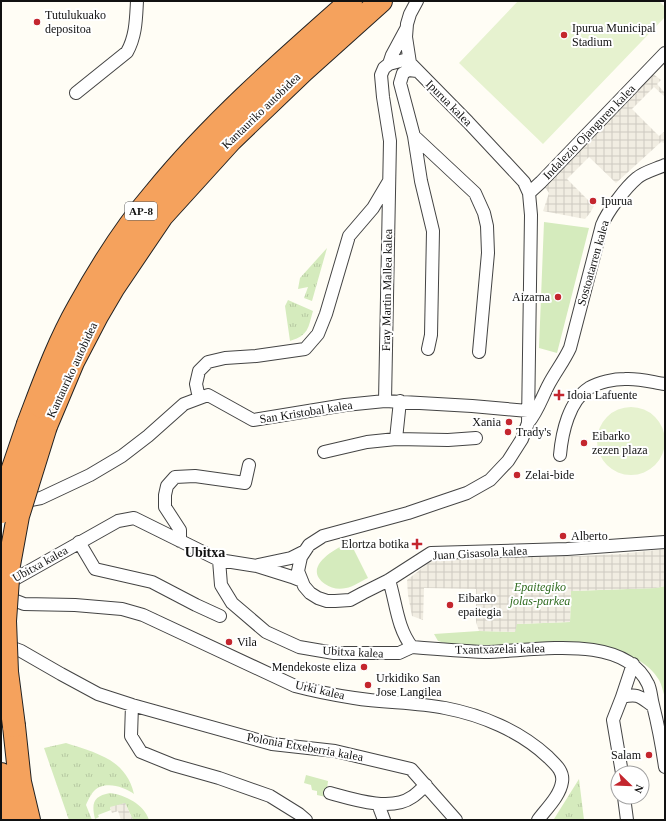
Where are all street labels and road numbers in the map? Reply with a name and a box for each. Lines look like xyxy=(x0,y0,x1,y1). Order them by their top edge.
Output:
street label: Kantauriko autobidea xyxy=(219,70,304,152)
street label: Ipurua kalea xyxy=(423,77,476,130)
street label: Indalezio Ojanguren kalea xyxy=(540,81,638,182)
road number: AP-8 xyxy=(125,202,157,220)
street label: Sostoatarren kalea xyxy=(574,218,612,307)
street label: Fray Martin Mallea kalea xyxy=(379,228,395,351)
street label: Kantauriko autobidea xyxy=(44,319,101,420)
street label: San Kristobal kalea xyxy=(258,398,354,426)
street label: Ubitxa kalea xyxy=(10,543,71,585)
street label: Juan Gisasola kalea xyxy=(432,543,528,562)
street label: Txantxazelai kalea xyxy=(455,641,546,657)
street label: Ubitxa kalea xyxy=(322,643,384,661)
street label: Urki kalea xyxy=(294,678,347,703)
street label: Polonia Etxeberria kalea xyxy=(246,730,365,764)

